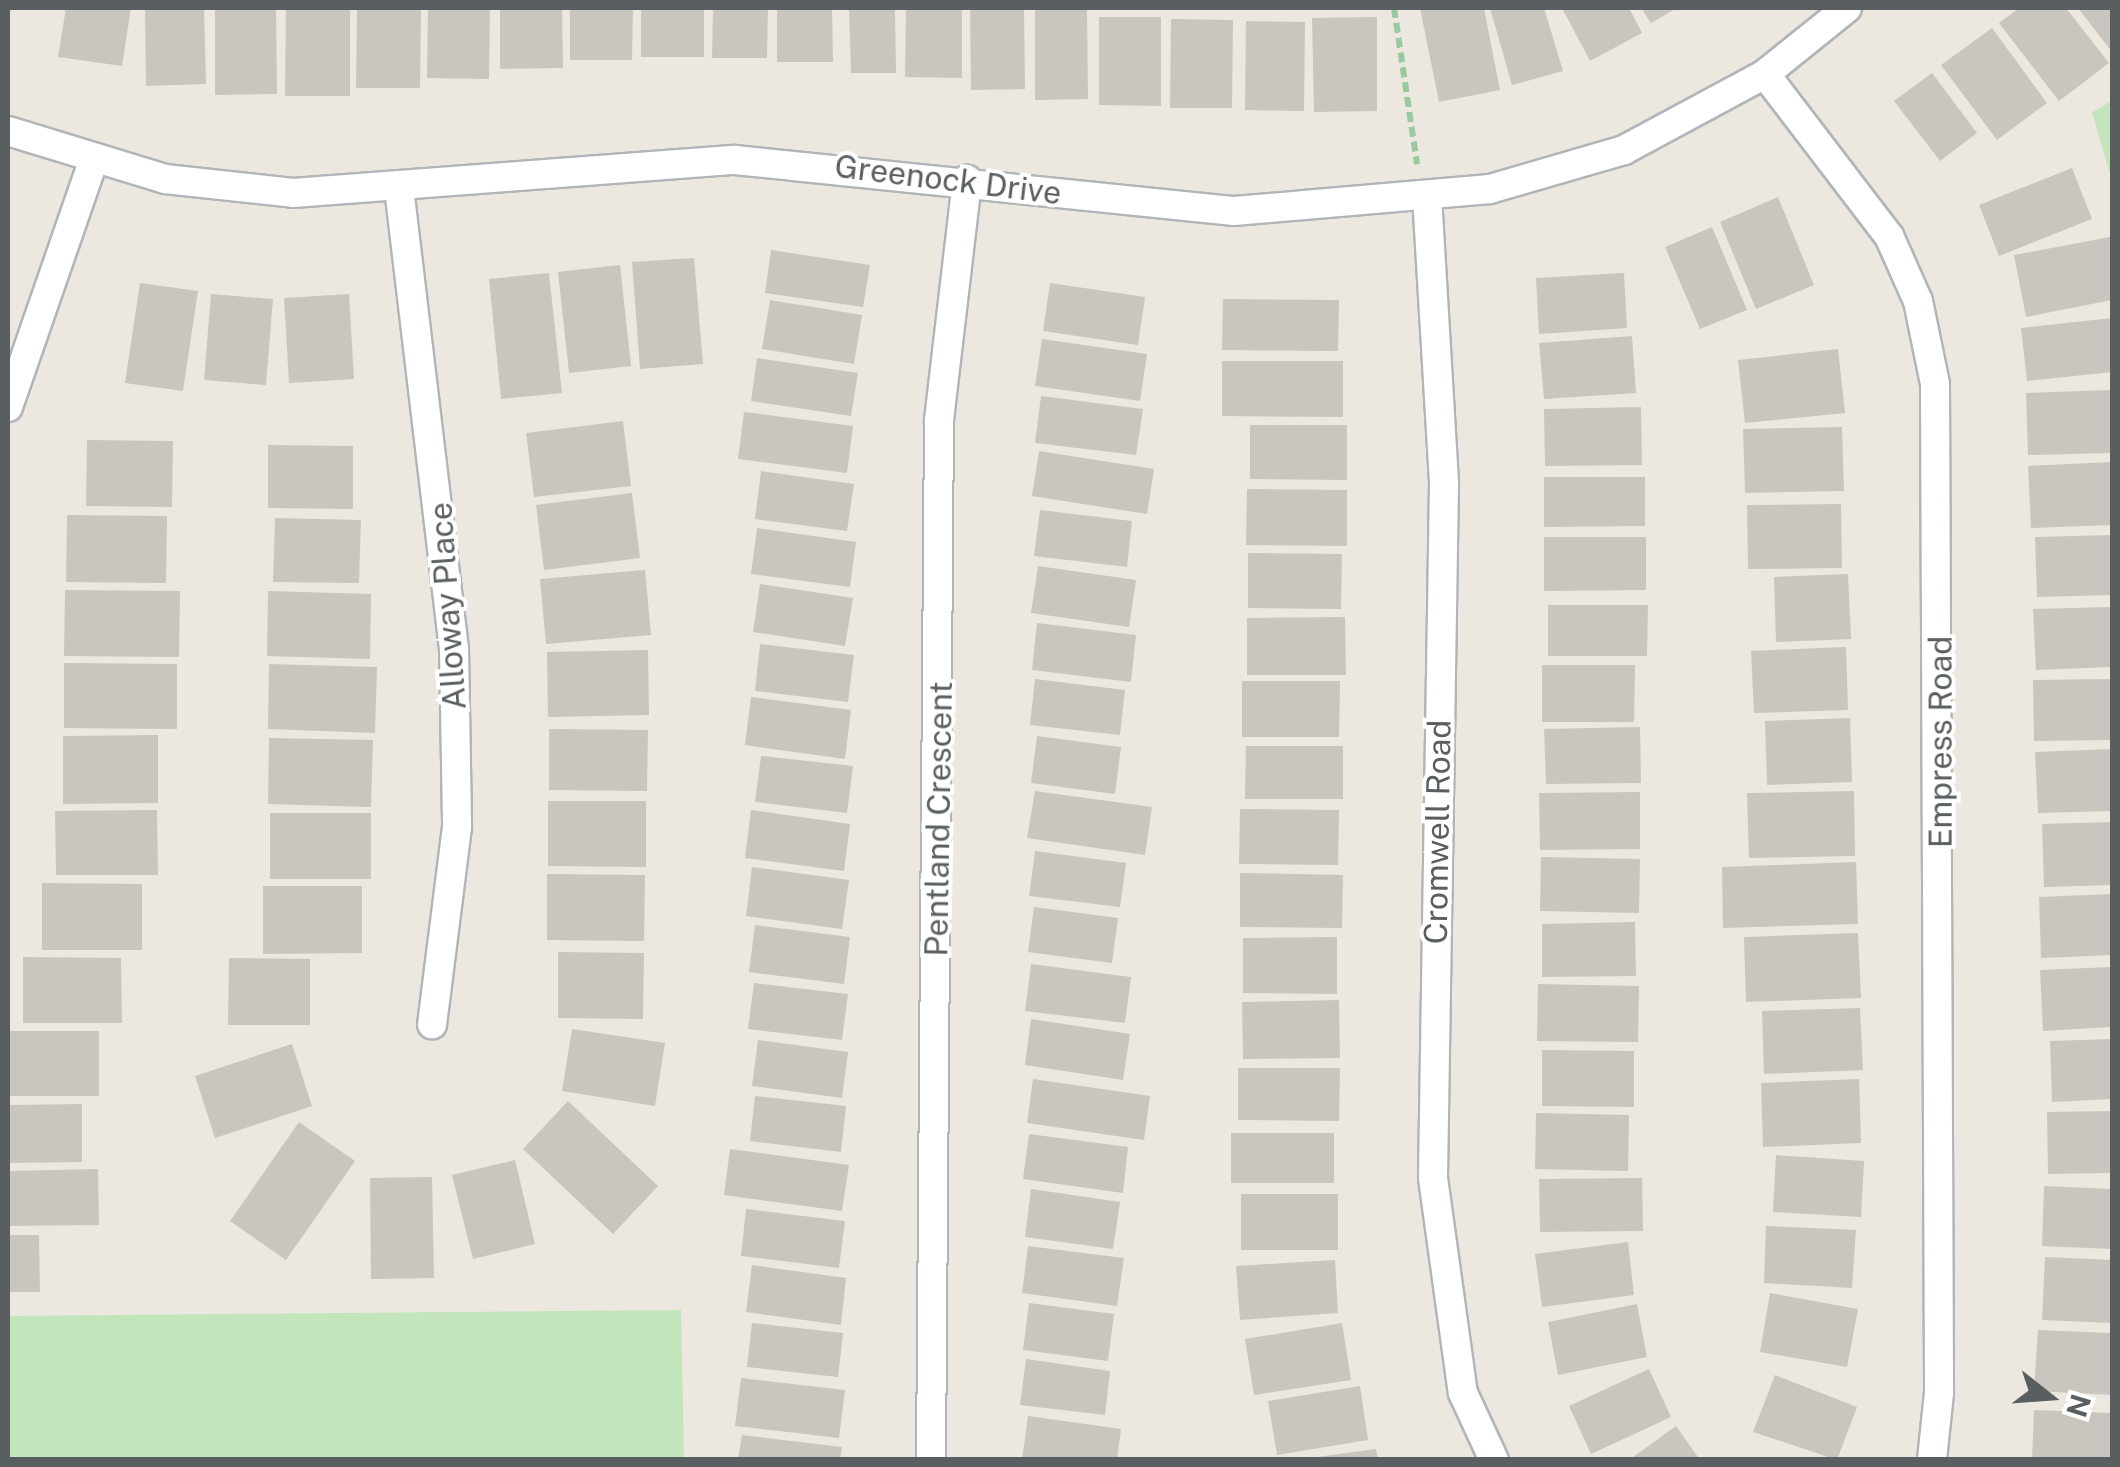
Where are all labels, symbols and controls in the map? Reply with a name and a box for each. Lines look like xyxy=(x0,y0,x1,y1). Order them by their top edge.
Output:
street label: Greenock Drive xyxy=(832,147,1064,213)
street label: Alloway Place xyxy=(422,501,474,711)
street label: Empress Road xyxy=(1922,636,1960,848)
street label: Pentland Crescent xyxy=(917,681,961,957)
street label: Cromwell Road xyxy=(1417,719,1459,945)
north arrow xyxy=(2000,1347,2100,1447)
text: N xyxy=(2060,1391,2098,1421)

